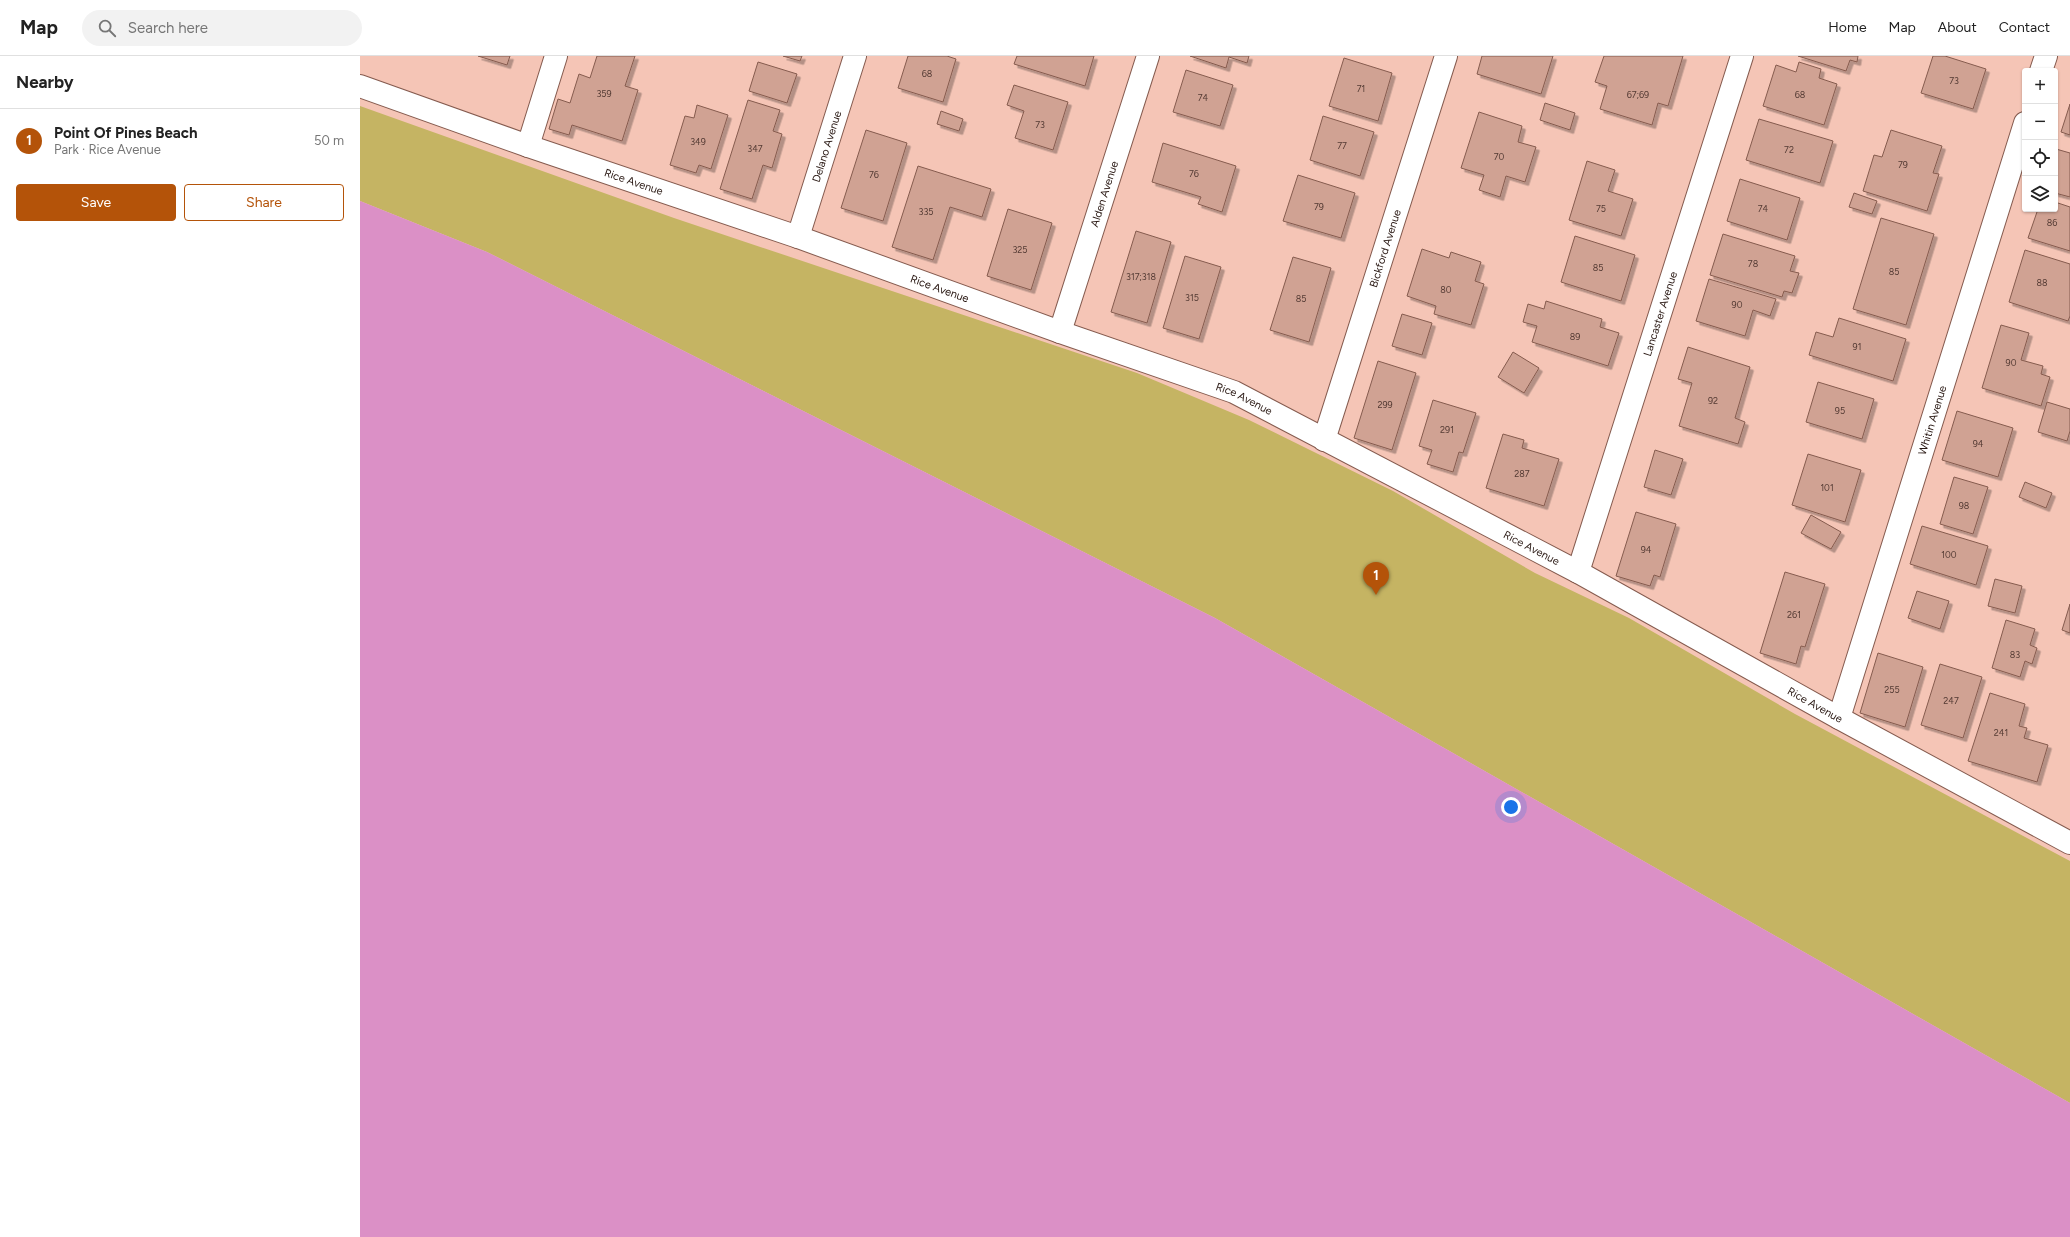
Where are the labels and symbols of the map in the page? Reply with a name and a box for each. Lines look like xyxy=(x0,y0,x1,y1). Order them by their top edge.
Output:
house number: 68 xyxy=(922,68,933,79)
house number: 73 xyxy=(1949,75,1959,86)
house number: 71 xyxy=(1357,83,1365,94)
house number: 359 xyxy=(596,88,612,99)
house number: 67;69 xyxy=(1627,89,1649,100)
house number: 68 xyxy=(1795,89,1806,100)
house number: 74 xyxy=(1198,92,1209,103)
street label: Delano Avenue xyxy=(810,109,844,184)
house number: 73 xyxy=(1035,119,1045,130)
house number: 349 xyxy=(690,136,706,147)
house number: 77 xyxy=(1337,140,1347,151)
house number: 347 xyxy=(747,143,763,154)
house number: 72 xyxy=(1784,144,1794,155)
house number: 70 xyxy=(1494,151,1505,162)
street label: Alden Avenue xyxy=(1088,159,1121,229)
house number: 79 xyxy=(1898,159,1908,170)
street label: Rice Avenue xyxy=(602,166,665,198)
house number: 76 xyxy=(1189,168,1199,179)
house number: 76 xyxy=(869,169,879,180)
house number: 79 xyxy=(1314,201,1324,212)
house number: 75 xyxy=(1596,203,1606,214)
house number: 74 xyxy=(1758,203,1769,214)
house number: 335 xyxy=(919,206,933,217)
street label: Bickford Avenue xyxy=(1367,208,1404,289)
house number: 86 xyxy=(2047,217,2057,228)
house number: 325 xyxy=(1012,244,1028,255)
house number: 78 xyxy=(1748,258,1759,269)
house number: 85 xyxy=(1593,262,1603,273)
house number: 85 xyxy=(1889,266,1899,277)
street label: Lancaster Avenue xyxy=(1641,270,1680,358)
house number: 317;318 xyxy=(1126,271,1156,282)
street label: Rice Avenue xyxy=(908,272,971,305)
house number: 88 xyxy=(2036,277,2048,288)
house number: 80 xyxy=(1440,284,1452,295)
house number: 315 xyxy=(1185,292,1199,303)
house number: 85 xyxy=(1296,293,1306,304)
house number: 90 xyxy=(1732,299,1743,310)
house number: 89 xyxy=(1570,331,1580,342)
house number: 91 xyxy=(1853,341,1861,352)
house number: 90 xyxy=(2006,357,2017,368)
street label: Rice Avenue xyxy=(1214,380,1275,418)
street label: Whitin Avenue xyxy=(1916,384,1950,457)
house number: 92 xyxy=(1708,395,1718,406)
house number: 299 xyxy=(1377,399,1393,410)
house number: 95 xyxy=(1835,405,1845,416)
house number: 291 xyxy=(1440,424,1454,435)
house number: 94 xyxy=(1973,438,1984,449)
house number: 287 xyxy=(1514,468,1530,479)
house number: 101 xyxy=(1820,482,1834,493)
house number: 98 xyxy=(1959,500,1970,511)
street label: Rice Avenue xyxy=(1501,528,1562,568)
house number: 94 xyxy=(1641,544,1652,555)
house number: 100 xyxy=(1941,549,1957,560)
pin: 1 xyxy=(1363,562,1389,595)
house number: 261 xyxy=(1787,609,1801,620)
house number: 83 xyxy=(2010,649,2020,660)
street label: Rice Avenue xyxy=(1785,684,1845,726)
house number: 255 xyxy=(1884,684,1900,695)
house number: 247 xyxy=(1943,695,1959,706)
house number: 241 xyxy=(1994,727,2008,738)
your location xyxy=(1501,797,1521,817)

